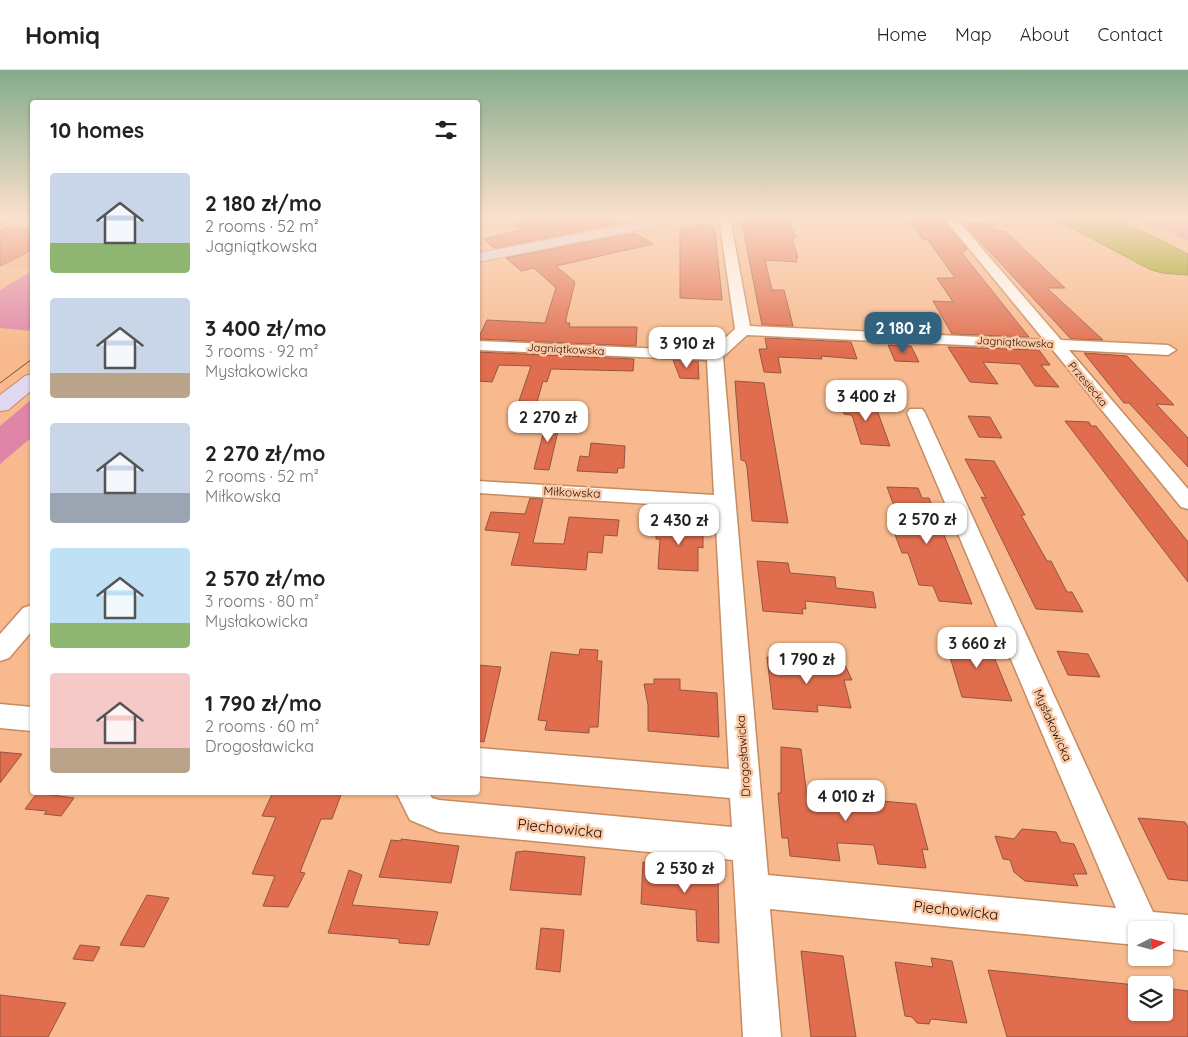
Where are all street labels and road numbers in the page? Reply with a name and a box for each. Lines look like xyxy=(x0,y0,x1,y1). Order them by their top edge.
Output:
street label: Jagniątkowska xyxy=(976,333,1054,351)
street label: Jagniątkowska xyxy=(527,340,605,358)
street label: Przesiecka xyxy=(1065,359,1111,409)
street label: Miłkowska xyxy=(543,483,601,501)
street label: Mysłakowicka xyxy=(1030,687,1076,763)
street label: Drogosławicka xyxy=(733,715,753,797)
street label: Piechowicka xyxy=(517,814,603,842)
street label: Piechowicka xyxy=(913,896,999,924)

